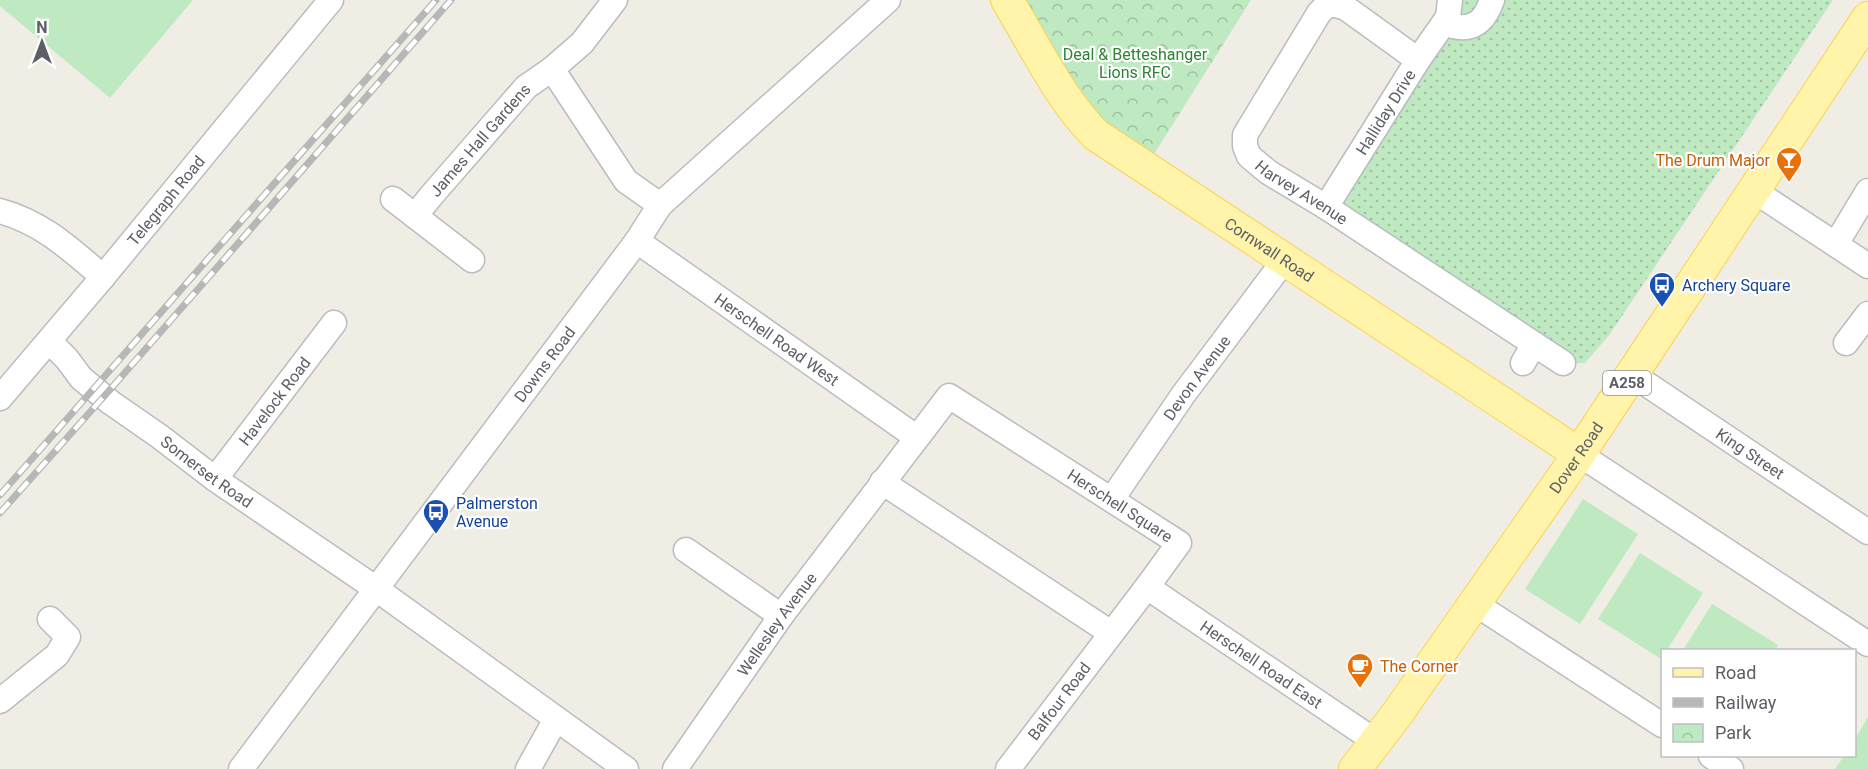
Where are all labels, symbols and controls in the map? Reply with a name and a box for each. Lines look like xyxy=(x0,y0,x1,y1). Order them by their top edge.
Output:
north arrow xyxy=(12,12,72,72)
text: N xyxy=(36,18,48,37)
park label: Deal & Betteshanger Lions RFC xyxy=(1063,45,1208,82)
street label: Halliday Drive xyxy=(1352,66,1420,158)
street label: James Hall Gardens xyxy=(426,80,535,201)
bar icon: The Drum Major xyxy=(1774,145,1804,183)
place label: The Drum Major xyxy=(1655,151,1771,170)
street label: Telegraph Road xyxy=(124,152,209,250)
street label: Harvey Avenue xyxy=(1251,156,1351,229)
street label: Cornwall Road xyxy=(1221,214,1317,286)
bus stop icon: Archery Square xyxy=(1647,270,1677,308)
place label: Archery Square xyxy=(1682,276,1790,295)
street label: Herschell Road West xyxy=(711,289,843,390)
street label: Downs Road xyxy=(511,323,579,406)
street label: Devon Avenue xyxy=(1160,332,1235,424)
street label: Havelock Road xyxy=(235,353,315,449)
road number: A258 xyxy=(1603,371,1651,395)
street label: Dover Road xyxy=(1546,419,1607,497)
street label: King Street xyxy=(1712,424,1788,483)
street label: Somerset Road xyxy=(157,432,256,512)
street label: Herschell Square xyxy=(1064,465,1176,546)
place label: Palmerston Avenue xyxy=(456,494,538,531)
bus stop icon: Palmerston Avenue xyxy=(421,497,451,535)
street label: Wellesley Avenue xyxy=(733,569,821,680)
street label: Herschell Road East xyxy=(1197,617,1326,713)
legend xyxy=(1661,649,1856,757)
cafe icon: The Corner xyxy=(1345,651,1375,689)
place label: The Corner xyxy=(1380,657,1459,676)
street label: Balfour Road xyxy=(1024,659,1095,744)
text: Road xyxy=(1715,662,1756,683)
text: Railway xyxy=(1715,692,1777,713)
text: Park xyxy=(1715,722,1752,743)

